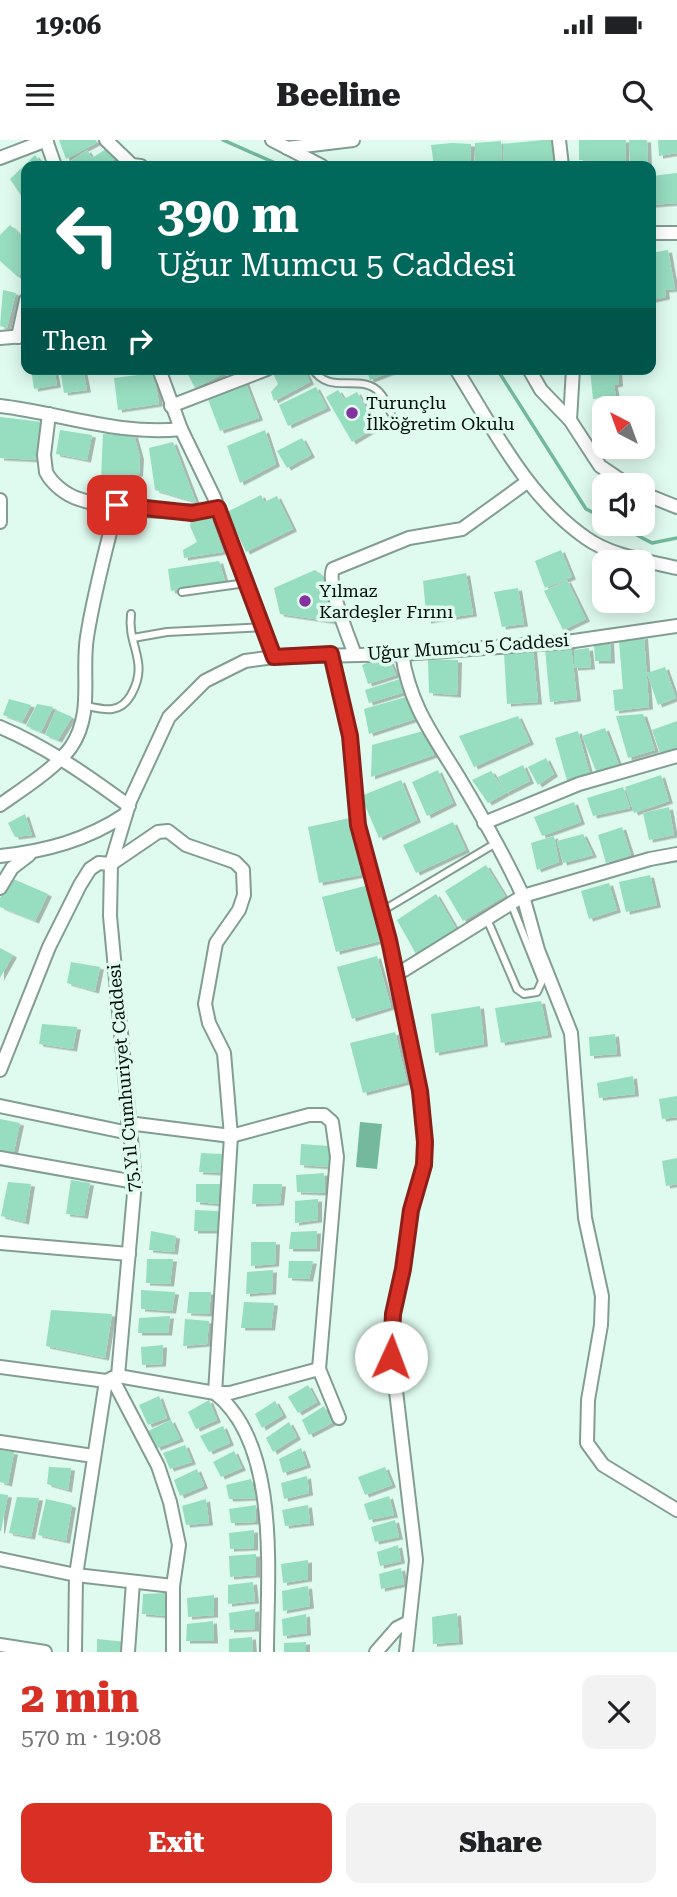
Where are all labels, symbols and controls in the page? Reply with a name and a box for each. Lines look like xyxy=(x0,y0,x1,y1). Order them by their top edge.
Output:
text: 19:06 xyxy=(35,10,101,40)
icon: menu xyxy=(21,76,59,114)
text: Beeline xyxy=(276,76,401,114)
icon: search xyxy=(618,76,656,114)
text: 390 m xyxy=(157,187,299,244)
icon: left xyxy=(42,189,133,280)
text: Uğur Mumcu 5 Caddesi xyxy=(157,246,516,284)
icon: right xyxy=(121,322,159,360)
text: Then xyxy=(42,326,107,356)
place label: Turunçlu İlköğretim Okulu xyxy=(366,392,514,434)
north arrow xyxy=(592,396,654,458)
map controls xyxy=(592,396,655,613)
marker: Turunçlu İlköğretim Okulu xyxy=(344,405,360,421)
button: sound xyxy=(592,473,655,536)
pin xyxy=(87,475,147,535)
icon: arrive xyxy=(98,486,136,524)
button: search xyxy=(592,550,655,613)
place label: Yılmaz Kardeşler Fırını xyxy=(319,580,453,622)
marker: Yılmaz Kardeşler Fırını xyxy=(297,593,313,609)
street label: Uğur Mumcu 5 Caddesi xyxy=(366,629,570,664)
street label: 75.Yıl Cumhuriyet Caddesi xyxy=(103,963,144,1193)
position arrow xyxy=(354,1320,428,1394)
text: 2 min xyxy=(21,1673,139,1722)
button: close xyxy=(582,1675,656,1749)
text: 570 m · 19:08 xyxy=(21,1724,161,1751)
button: Exit xyxy=(21,1803,332,1883)
button: Share xyxy=(346,1803,656,1883)

